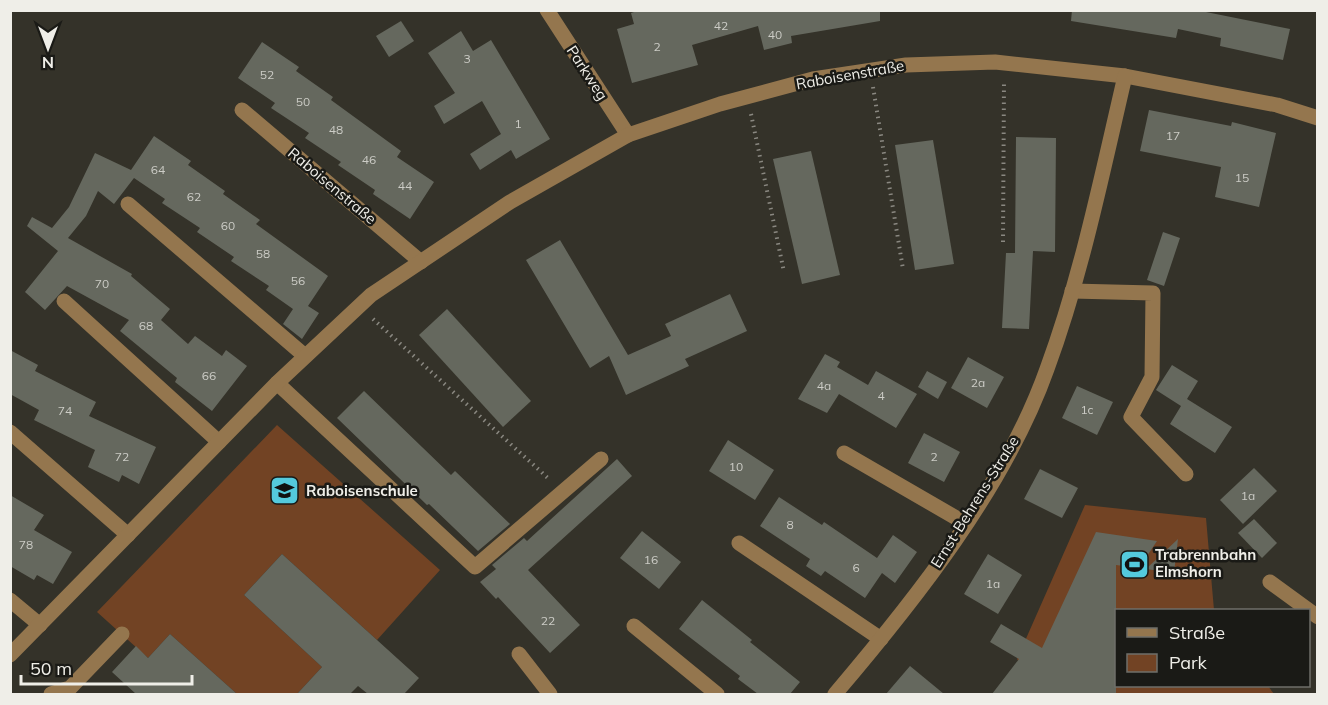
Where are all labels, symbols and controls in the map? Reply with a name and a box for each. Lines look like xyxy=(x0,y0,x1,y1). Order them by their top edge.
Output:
north arrow xyxy=(18,18,78,78)
house number: 42 xyxy=(714,18,728,33)
house number: 40 xyxy=(768,27,782,42)
house number: 2 xyxy=(653,39,661,54)
street label: Parkweg xyxy=(563,42,612,104)
house number: 3 xyxy=(463,51,471,66)
text: N xyxy=(42,53,54,73)
street label: Raboisenstraße xyxy=(794,56,906,93)
house number: 52 xyxy=(260,67,274,82)
house number: 50 xyxy=(296,94,310,109)
house number: 1 xyxy=(514,116,522,131)
house number: 48 xyxy=(329,122,343,137)
house number: 17 xyxy=(1166,128,1180,143)
street label: Raboisenstraße xyxy=(284,143,380,228)
house number: 46 xyxy=(362,152,376,167)
house number: 64 xyxy=(151,162,165,177)
house number: 15 xyxy=(1235,170,1249,185)
house number: 44 xyxy=(398,178,412,193)
house number: 62 xyxy=(187,189,201,204)
house number: 60 xyxy=(221,218,235,233)
house number: 58 xyxy=(256,246,270,261)
house number: 56 xyxy=(291,273,305,288)
house number: 70 xyxy=(95,276,109,291)
house number: 68 xyxy=(139,318,153,333)
house number: 66 xyxy=(202,368,216,383)
house number: 2a xyxy=(971,375,985,390)
house number: 4a xyxy=(817,378,831,393)
house number: 4 xyxy=(877,388,885,403)
house number: 1c xyxy=(1080,402,1094,417)
house number: 74 xyxy=(58,403,72,418)
street label: Ernst-Behrens-Straße xyxy=(926,432,1023,571)
house number: 72 xyxy=(115,449,129,464)
house number: 2 xyxy=(930,449,938,464)
house number: 10 xyxy=(729,459,743,474)
school or university icon: Raboisenschule xyxy=(269,475,301,507)
place label: Raboisenschule xyxy=(306,481,418,500)
house number: 1a xyxy=(1241,488,1255,503)
house number: 8 xyxy=(786,517,794,532)
house number: 78 xyxy=(19,537,33,552)
place label: Trabrennbahn Elmshorn xyxy=(1155,545,1256,581)
sports icon: Trabrennbahn Elmshorn xyxy=(1118,548,1150,580)
house number: 16 xyxy=(644,552,658,567)
house number: 6 xyxy=(852,560,860,575)
house number: 1a xyxy=(986,576,1000,591)
legend xyxy=(1115,609,1310,687)
house number: 22 xyxy=(541,613,555,628)
text: Straße xyxy=(1169,621,1225,644)
scale bar xyxy=(21,648,192,686)
text: Park xyxy=(1169,651,1208,674)
text: 50 m xyxy=(30,657,72,680)

